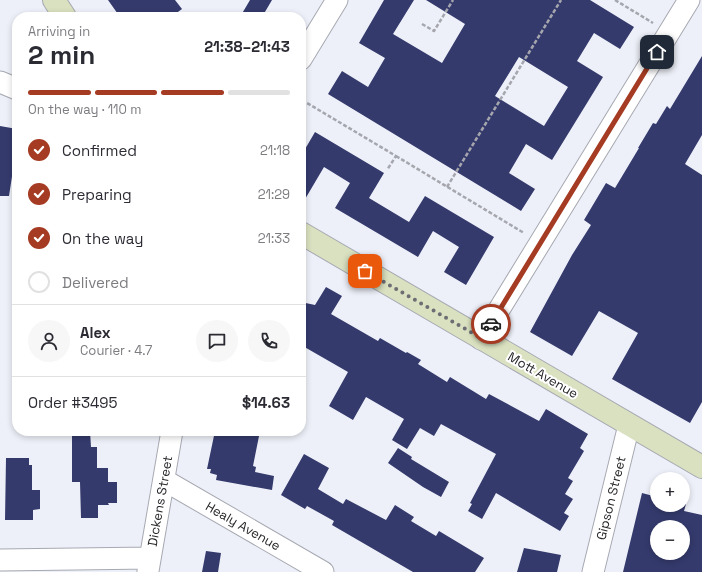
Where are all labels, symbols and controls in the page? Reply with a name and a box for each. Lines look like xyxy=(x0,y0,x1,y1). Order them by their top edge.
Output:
text: Arriving in xyxy=(28,23,90,40)
pin xyxy=(640,35,674,69)
text: 21:38–21:43 xyxy=(204,37,290,56)
text: 2 min xyxy=(28,38,95,72)
icon: home xyxy=(646,41,668,63)
text: On the way · 110 m xyxy=(28,101,141,118)
icon: check xyxy=(28,139,50,161)
text: Confirmed xyxy=(62,141,137,160)
text: 21:18 xyxy=(260,142,290,159)
icon: check xyxy=(28,183,50,205)
text: Preparing xyxy=(62,185,132,204)
text: 21:29 xyxy=(258,186,290,203)
icon: check xyxy=(28,227,50,249)
text: On the way xyxy=(62,229,143,248)
text: 21:33 xyxy=(258,230,290,247)
pin xyxy=(348,254,382,288)
icon: bag xyxy=(354,260,376,282)
text: Delivered xyxy=(62,273,129,292)
courier xyxy=(471,304,511,344)
icon: car xyxy=(480,313,502,335)
button: person xyxy=(28,320,70,362)
button: chat xyxy=(196,320,238,362)
button: phone xyxy=(248,320,290,362)
text: Alex xyxy=(80,323,111,342)
text: Courier · 4.7 xyxy=(80,342,152,359)
street label: Mott Avenue xyxy=(505,348,581,402)
text: Order #3495 xyxy=(28,393,118,412)
text: $14.63 xyxy=(242,393,290,412)
street label: Dickens Street xyxy=(144,454,176,548)
street label: Gipson Street xyxy=(592,454,630,542)
map controls xyxy=(650,472,690,560)
button: + xyxy=(650,472,690,512)
street label: Healy Avenue xyxy=(202,498,284,554)
button: − xyxy=(650,520,690,560)

